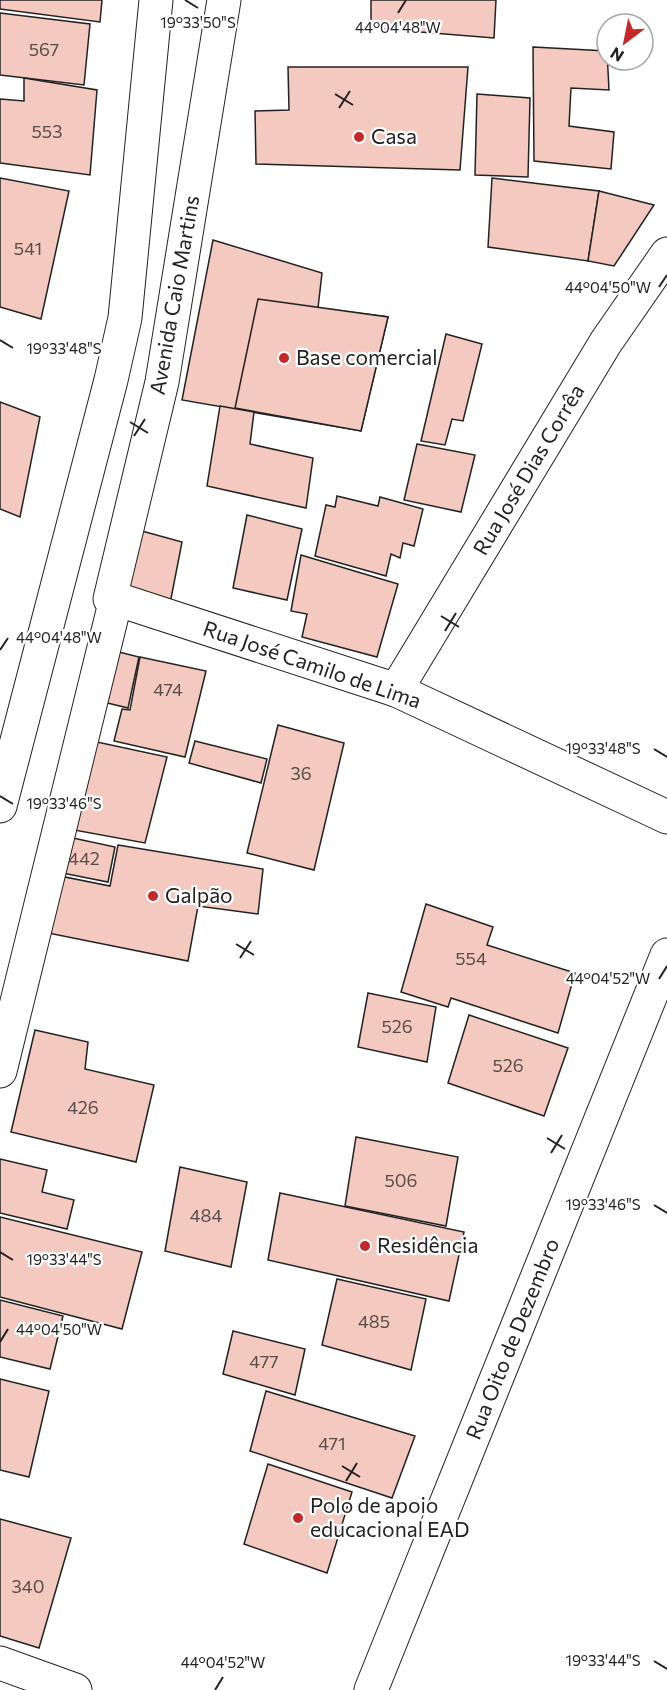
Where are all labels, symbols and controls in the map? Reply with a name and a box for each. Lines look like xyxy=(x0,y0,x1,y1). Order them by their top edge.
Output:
north arrow xyxy=(595,12,655,72)
text: 19°33'50"S xyxy=(160,13,236,31)
text: 44°04'48"W xyxy=(355,18,441,36)
house number: 567 xyxy=(29,38,59,60)
text: N xyxy=(607,44,627,66)
house number: 553 xyxy=(32,120,62,142)
place label: Casa xyxy=(371,123,417,148)
marker: Casa xyxy=(352,130,366,144)
street label: Avenida Caio Martins xyxy=(144,193,203,396)
house number: 541 xyxy=(14,237,42,259)
text: 44°04'50"W xyxy=(565,278,651,296)
text: 19°33'48"S xyxy=(26,339,102,357)
place label: Base comercial xyxy=(296,344,438,369)
marker: Base comercial xyxy=(277,351,291,365)
street label: Rua José Dias Corrêa xyxy=(467,379,589,559)
street label: Rua José Camilo de Lima xyxy=(200,615,425,713)
text: 44°04'48"W xyxy=(16,628,102,646)
house number: 474 xyxy=(153,678,183,700)
text: 19°33'48"S xyxy=(565,739,641,757)
house number: 36 xyxy=(290,762,312,784)
text: 19°33'46"S xyxy=(26,794,102,812)
house number: 442 xyxy=(68,847,100,869)
place label: Galpão xyxy=(165,882,233,907)
marker: Galpão xyxy=(146,889,160,903)
house number: 554 xyxy=(455,947,487,969)
text: 44°04'52"W xyxy=(566,969,650,987)
house number: 526 xyxy=(381,1015,413,1037)
house number: 526 xyxy=(492,1054,524,1076)
house number: 426 xyxy=(67,1096,99,1118)
house number: 506 xyxy=(384,1169,418,1191)
text: 19°33'46"S xyxy=(565,1195,641,1213)
house number: 484 xyxy=(190,1204,222,1226)
place label: Residência xyxy=(377,1232,478,1257)
street label: Rua Oito de Dezembro xyxy=(460,1234,563,1443)
marker: Residência xyxy=(358,1239,372,1253)
text: 19°33'44"S xyxy=(26,1250,102,1268)
house number: 485 xyxy=(358,1310,390,1332)
text: 44°04'50"W xyxy=(16,1320,102,1338)
house number: 477 xyxy=(249,1350,279,1372)
house number: 471 xyxy=(318,1432,346,1454)
place label: Polo de apoio educacional EAD xyxy=(310,1492,469,1541)
marker: Polo de apoio educacional EAD xyxy=(291,1511,305,1525)
house number: 340 xyxy=(12,1575,44,1597)
text: 19°33'44"S xyxy=(565,1651,641,1669)
text: 44°04'52"W xyxy=(181,1653,265,1671)

